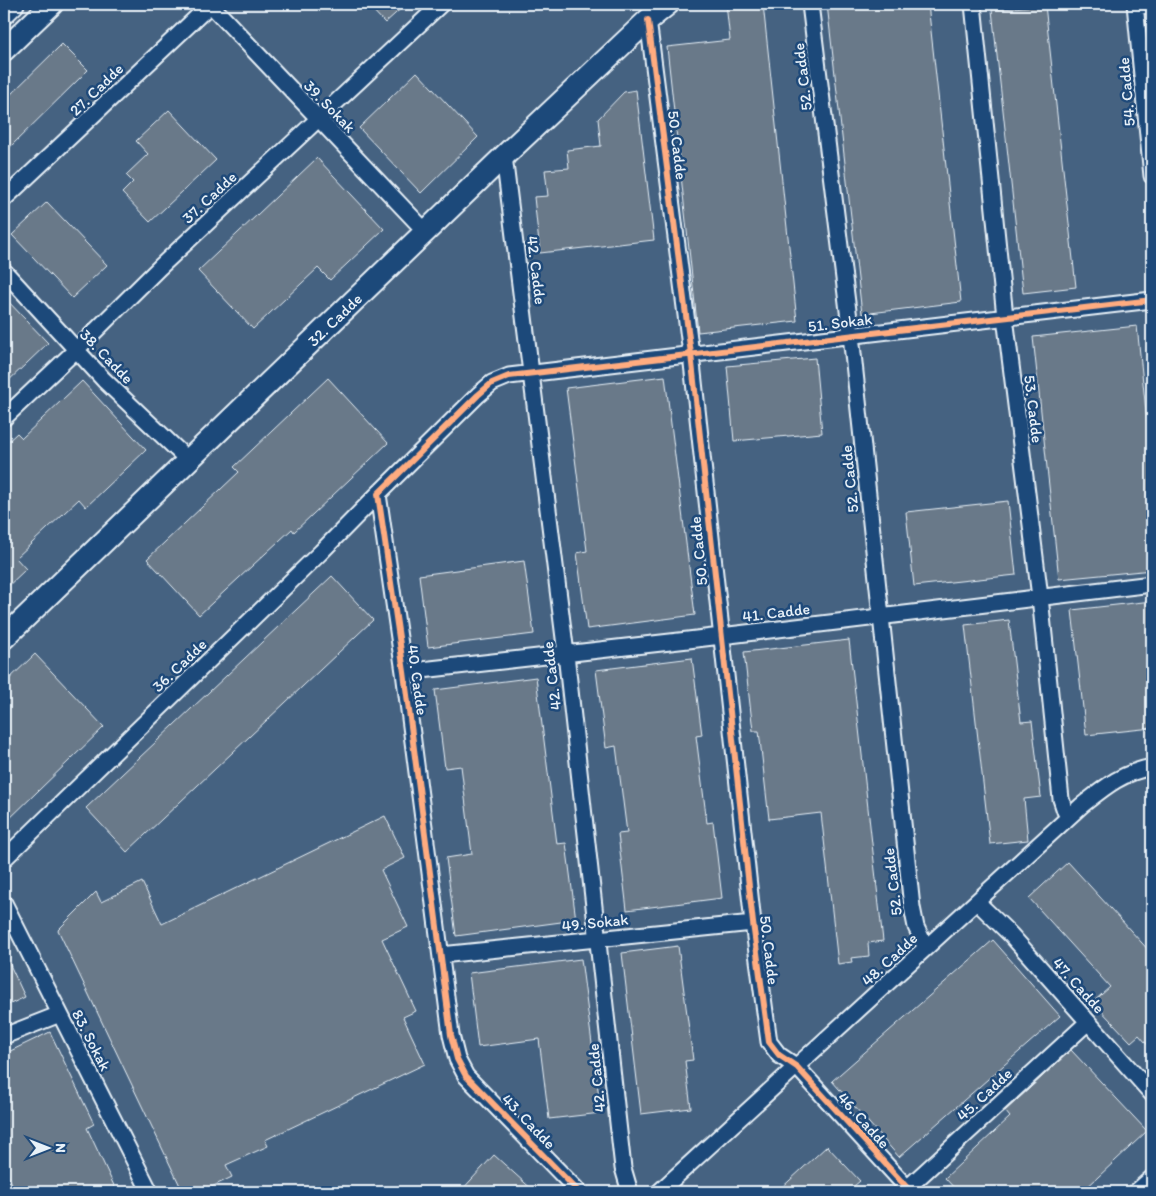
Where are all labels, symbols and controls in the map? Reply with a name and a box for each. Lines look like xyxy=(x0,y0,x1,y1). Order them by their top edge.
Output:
street label: 52. Cadde xyxy=(789,42,816,112)
street label: 54. Cadde xyxy=(1114,57,1139,127)
street label: 27. Cadde xyxy=(65,59,127,120)
street label: 39. Sokak xyxy=(300,76,359,137)
street label: 50. Cadde xyxy=(664,109,691,181)
street label: 37. Cadde xyxy=(178,167,241,227)
street label: 42. Cadde xyxy=(523,235,550,306)
street label: 32. Cadde xyxy=(304,289,366,350)
street label: 51. Sokak xyxy=(807,309,873,336)
street label: 38. Cadde xyxy=(76,325,137,388)
street label: 53. Cadde xyxy=(1020,374,1047,444)
street label: 52. Cadde xyxy=(836,444,862,514)
street label: 50. Cadde xyxy=(685,515,712,586)
street label: 41. Cadde xyxy=(741,599,811,626)
street label: 36. Cadde xyxy=(148,635,211,696)
street label: 42. Cadde xyxy=(538,640,565,711)
street label: 40. Cadde xyxy=(403,644,432,716)
street label: 52. Cadde xyxy=(879,847,906,917)
street label: 49. Sokak xyxy=(561,910,629,935)
street label: 50. Cadde xyxy=(756,914,783,986)
street label: 48. Cadde xyxy=(857,929,921,990)
street label: 47. Cadde xyxy=(1049,953,1109,1017)
street label: 83. Sokak xyxy=(68,1006,115,1074)
street label: 42. Cadde xyxy=(583,1043,610,1113)
street label: 45. Cadde xyxy=(953,1064,1016,1125)
street label: 46. Cadde xyxy=(833,1088,894,1152)
street label: 43. Cadde xyxy=(498,1090,560,1153)
north arrow xyxy=(22,1124,72,1174)
text: N xyxy=(52,1143,69,1153)

